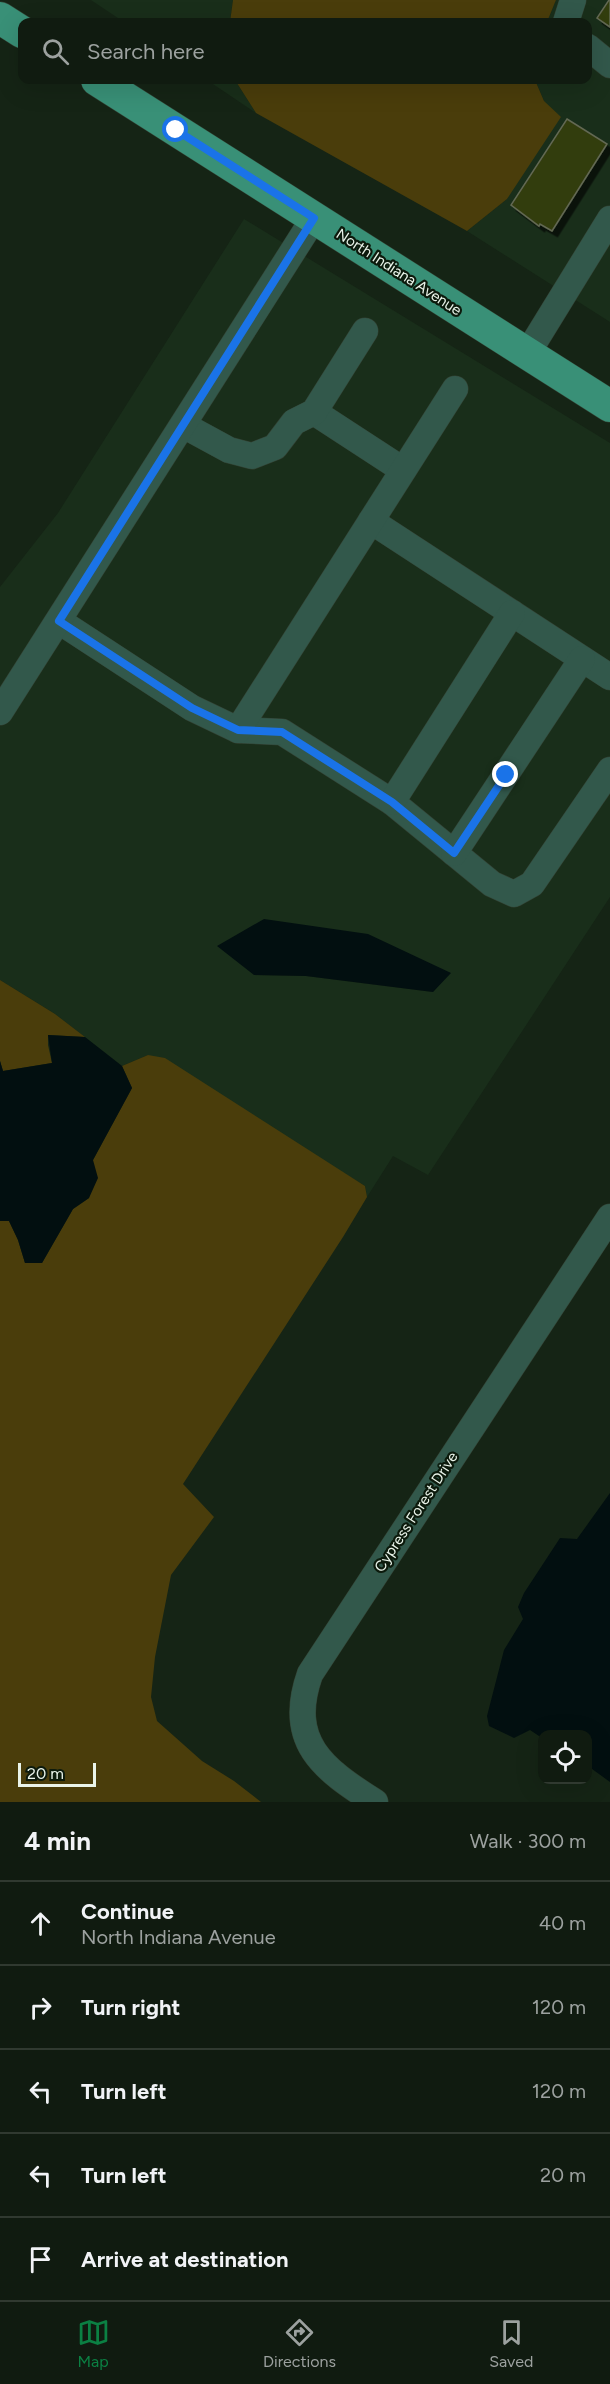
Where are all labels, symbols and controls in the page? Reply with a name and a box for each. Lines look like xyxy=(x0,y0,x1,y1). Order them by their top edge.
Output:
search box xyxy=(18,18,592,84)
icon: search xyxy=(39,35,72,68)
text: Search here xyxy=(87,38,205,65)
route start xyxy=(162,116,188,142)
street label: North Indiana Avenue xyxy=(333,225,465,319)
route end xyxy=(492,761,518,787)
street label: Cypress Forest Drive xyxy=(370,1449,462,1575)
map controls xyxy=(538,1730,592,1784)
button: locate xyxy=(538,1730,592,1784)
scale bar xyxy=(18,1760,96,1788)
text: 20 m xyxy=(27,1764,64,1783)
text: 4 min xyxy=(24,1825,91,1857)
text: Walk · 300 m xyxy=(470,1829,586,1853)
text: Continue xyxy=(81,1898,174,1925)
icon: ahead xyxy=(24,1907,57,1940)
text: 40 m xyxy=(539,1911,586,1935)
text: North Indiana Avenue xyxy=(81,1925,276,1949)
icon: right xyxy=(24,1991,57,2024)
text: Turn right xyxy=(81,1994,180,2021)
text: 120 m xyxy=(532,1995,586,2019)
icon: left xyxy=(24,2075,57,2108)
text: Turn left xyxy=(81,2078,167,2105)
text: 120 m xyxy=(532,2079,586,2103)
icon: left xyxy=(24,2159,57,2192)
text: Turn left xyxy=(81,2162,167,2189)
text: 20 m xyxy=(540,2163,586,2187)
icon: arrive xyxy=(24,2243,57,2276)
text: Arrive at destination xyxy=(81,2246,289,2273)
tab: Map xyxy=(77,2316,110,2371)
tab: Directions xyxy=(263,2316,336,2371)
tab: Saved xyxy=(489,2316,533,2371)

